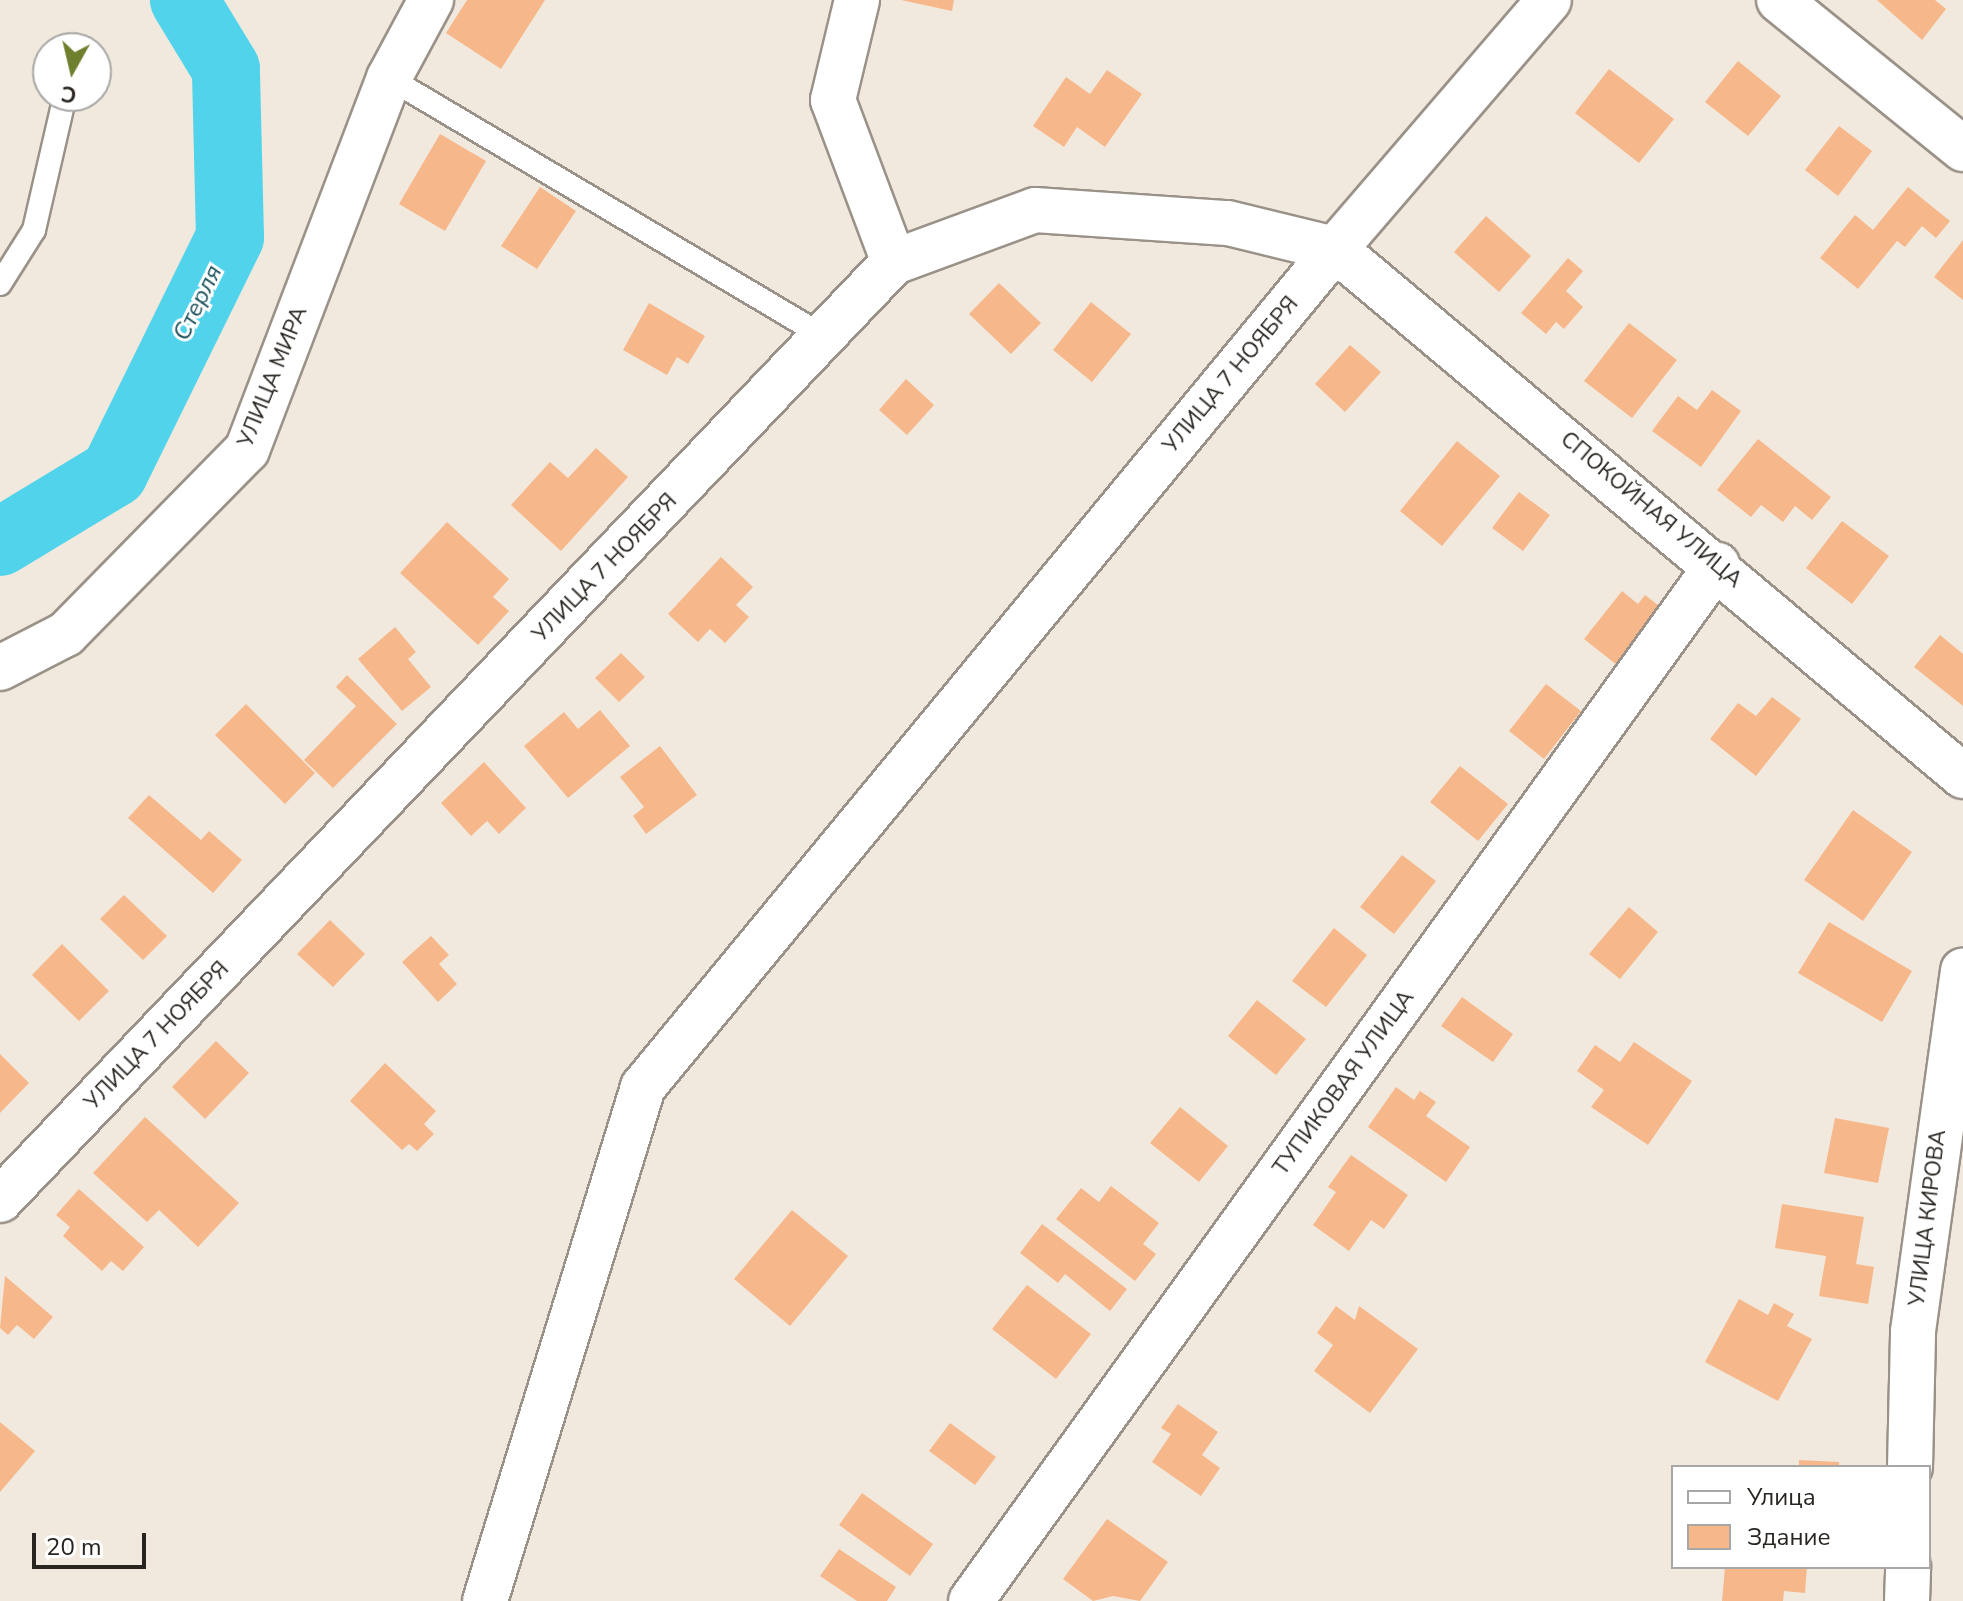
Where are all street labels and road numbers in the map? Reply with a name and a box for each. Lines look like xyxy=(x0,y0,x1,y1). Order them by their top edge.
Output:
street label: УЛИЦА 7 НОЯБРЯ xyxy=(1158,291,1304,459)
street label: УЛИЦА МИРА xyxy=(233,303,313,451)
street label: СПОКОЙНАЯ УЛИЦА xyxy=(1555,426,1747,594)
street label: УЛИЦА 7 НОЯБРЯ xyxy=(527,488,683,648)
street label: УЛИЦА 7 НОЯБРЯ xyxy=(79,956,235,1116)
street label: ТУПИКОВАЯ УЛИЦА xyxy=(1268,985,1420,1181)
street label: УЛИЦА КИРОВА xyxy=(1904,1128,1952,1308)

